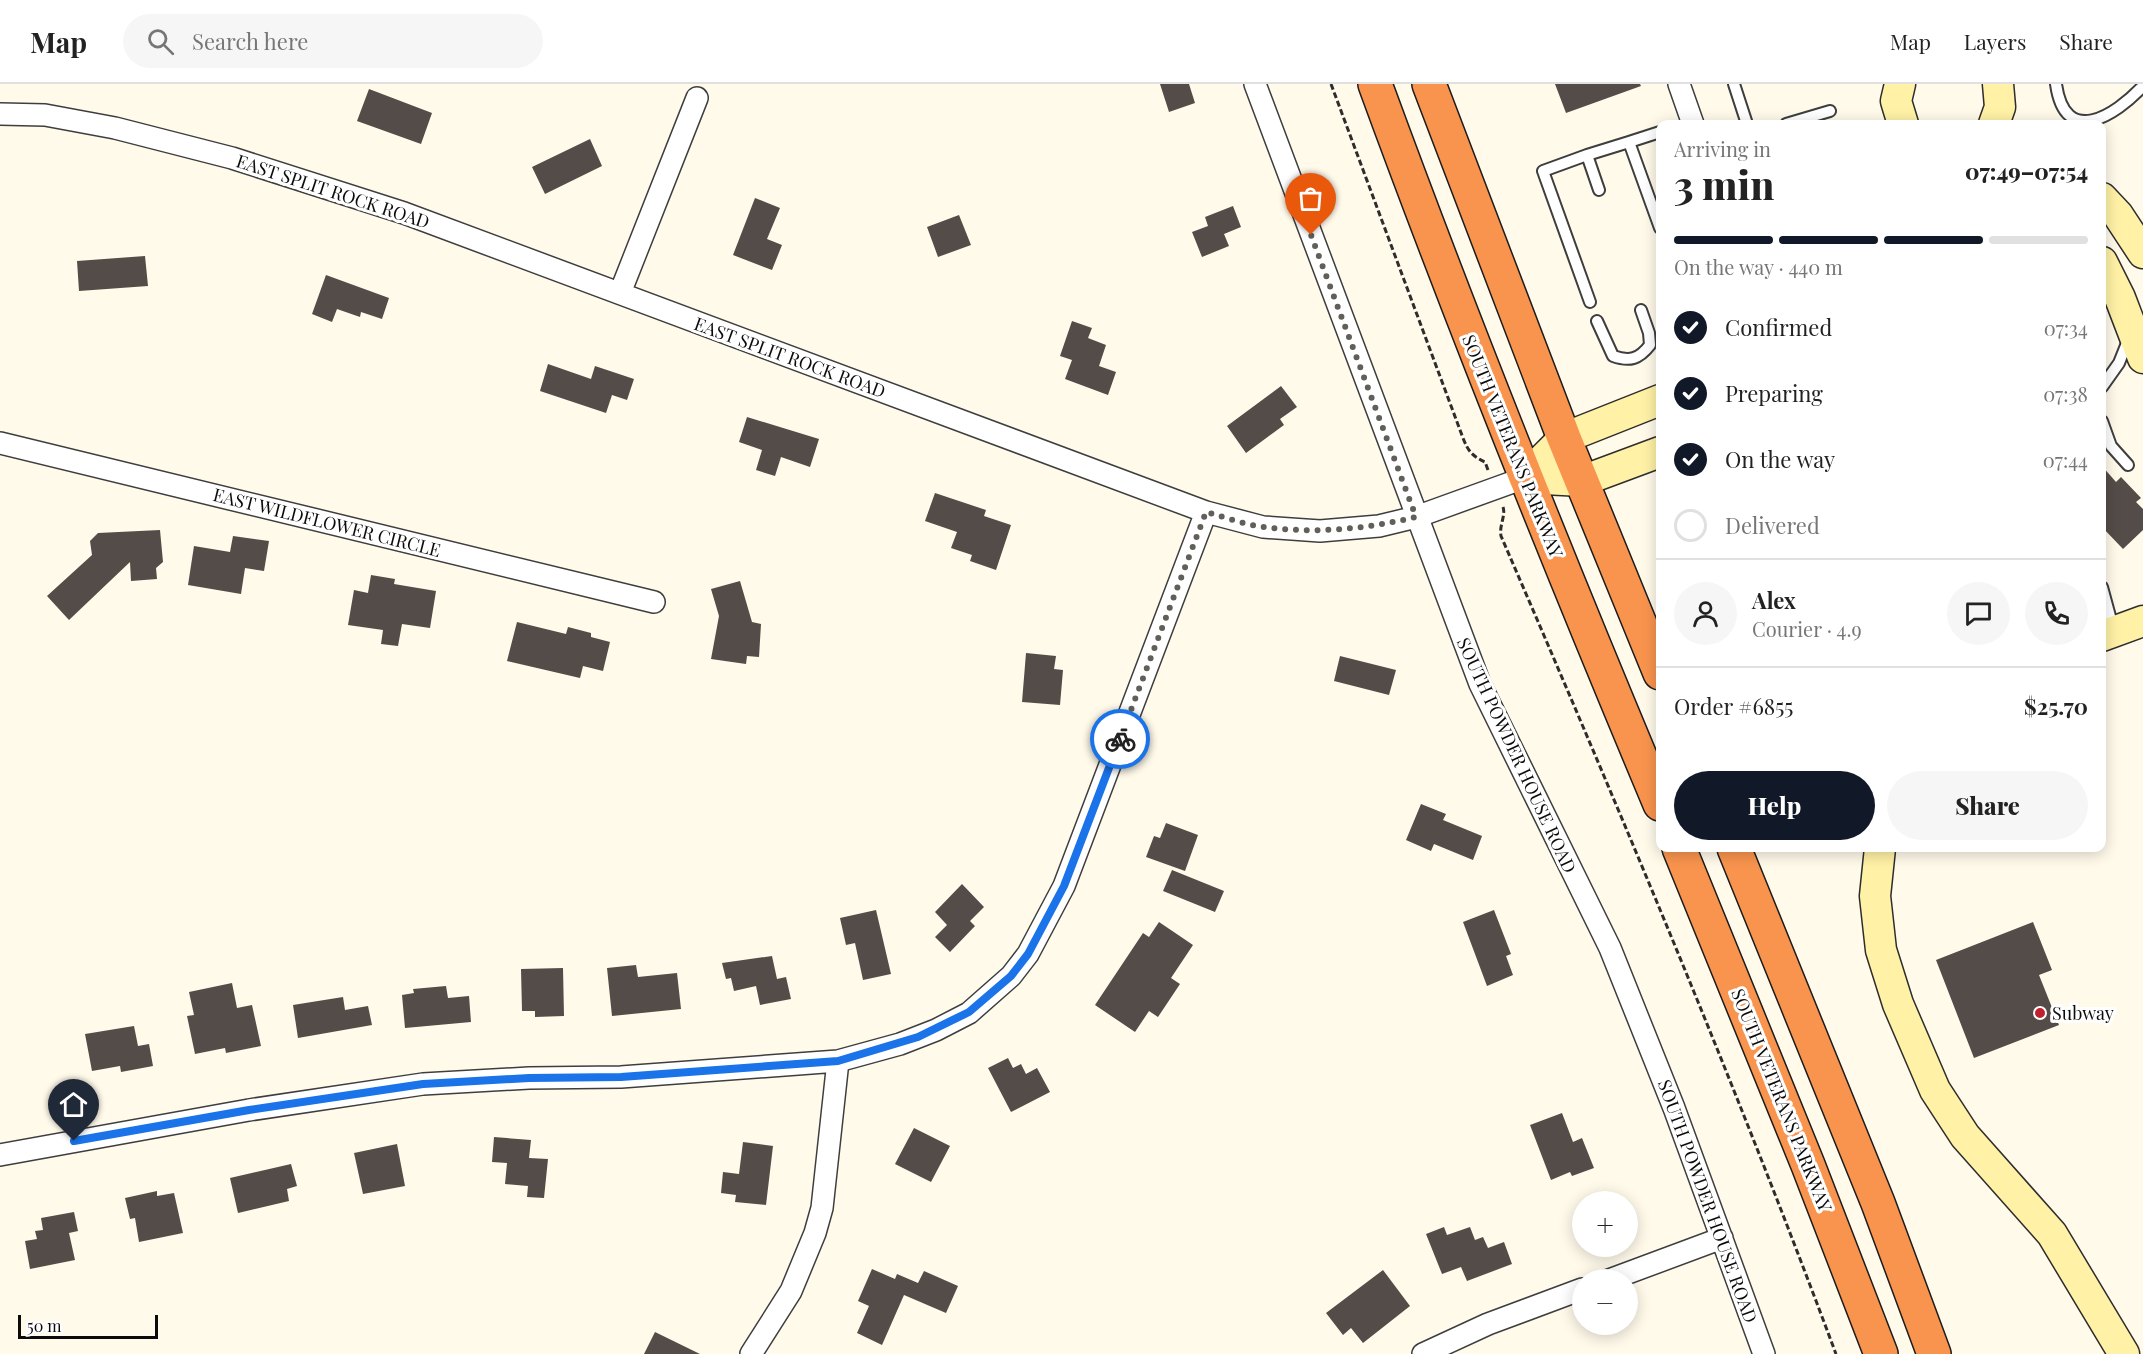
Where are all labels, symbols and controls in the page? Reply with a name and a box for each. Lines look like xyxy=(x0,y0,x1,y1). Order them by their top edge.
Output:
search box xyxy=(123,14,543,68)
text: Map xyxy=(30,23,87,60)
icon: search xyxy=(144,25,177,58)
text: Search here xyxy=(192,26,308,56)
text: Map xyxy=(1890,27,1931,55)
text: Layers xyxy=(1964,27,2026,55)
text: Share xyxy=(2059,27,2113,55)
text: Arriving in xyxy=(1674,135,1771,162)
street label: EAST SPLIT ROCK ROAD xyxy=(233,148,433,234)
text: 07:49–07:54 xyxy=(1965,156,2088,186)
text: 3 min xyxy=(1674,158,1774,210)
pin xyxy=(1285,173,1336,235)
icon: bag xyxy=(1294,182,1327,215)
text: On the way · 440 m xyxy=(1674,253,1843,280)
street label: EAST SPLIT ROCK ROAD xyxy=(691,311,889,403)
icon: check xyxy=(1674,311,1707,344)
text: Confirmed xyxy=(1725,312,1832,342)
text: 07:34 xyxy=(2044,314,2088,341)
street label: SOUTH VETERANS PARKWAY xyxy=(1457,331,1569,561)
icon: check xyxy=(1674,377,1707,410)
text: Preparing xyxy=(1725,378,1823,408)
text: 07:38 xyxy=(2043,380,2088,407)
icon: check xyxy=(1674,443,1707,476)
text: On the way xyxy=(1725,444,1835,474)
text: 07:44 xyxy=(2043,446,2088,473)
street label: EAST WILDFLOWER CIRCLE xyxy=(211,482,443,562)
text: Delivered xyxy=(1725,510,1820,540)
button: person xyxy=(1674,582,1737,645)
button: chat xyxy=(1947,582,2010,645)
button: phone xyxy=(2025,582,2088,645)
text: Alex xyxy=(1752,585,1796,615)
text: Courier · 4.9 xyxy=(1752,615,1862,642)
street label: SOUTH POWDER HOUSE ROAD xyxy=(1452,633,1582,877)
text: Order #6855 xyxy=(1674,691,1793,721)
text: $25.70 xyxy=(2024,691,2088,721)
courier xyxy=(1090,709,1150,769)
icon: bike xyxy=(1104,723,1137,756)
button: Help xyxy=(1674,771,1875,840)
button: Share xyxy=(1887,771,2088,840)
street label: SOUTH VETERANS PARKWAY xyxy=(1726,985,1838,1215)
place label: Subway xyxy=(2052,1001,2114,1025)
marker: Subway xyxy=(2033,1006,2047,1020)
street label: SOUTH POWDER HOUSE ROAD xyxy=(1653,1076,1763,1326)
pin xyxy=(48,1079,99,1141)
icon: home xyxy=(57,1088,90,1121)
map controls xyxy=(1572,1191,1638,1335)
button: + xyxy=(1572,1191,1638,1257)
button: − xyxy=(1572,1269,1638,1335)
scale bar xyxy=(18,1312,158,1340)
text: 50 m xyxy=(27,1315,61,1336)

